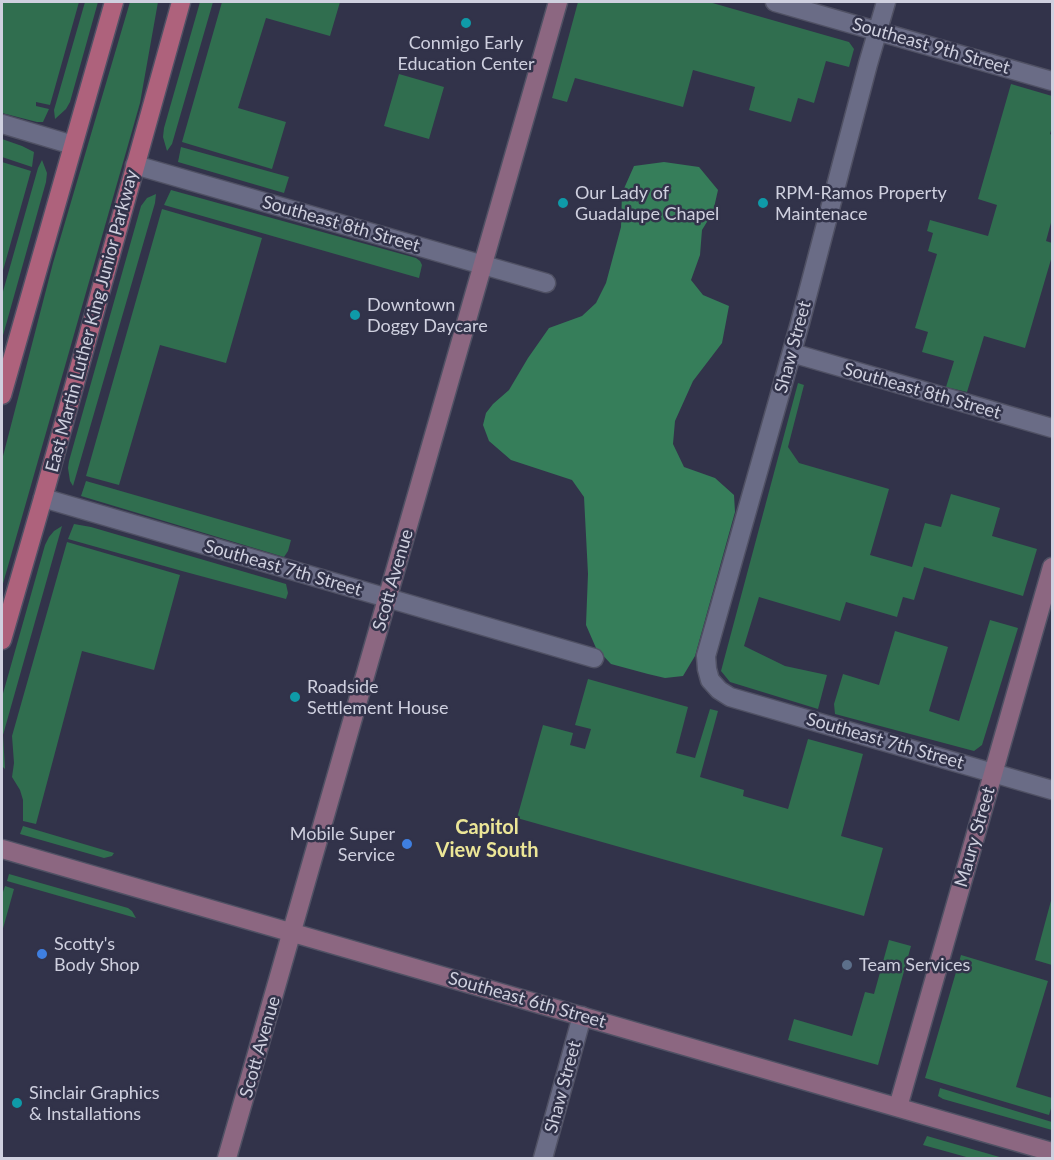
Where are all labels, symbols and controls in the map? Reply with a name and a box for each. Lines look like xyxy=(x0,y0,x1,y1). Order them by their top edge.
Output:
street label: Southeast 9th Street xyxy=(850,13,1012,79)
marker: Conmigo Early Education Center xyxy=(459,16,473,30)
place label: Conmigo Early Education Center xyxy=(397,32,535,74)
street label: East Martin Luther King Junior Parkway xyxy=(41,167,143,475)
place label: Our Lady of Guadalupe Chapel xyxy=(575,182,719,224)
place label: RPM-Ramos Property Maintenace xyxy=(775,182,947,224)
street label: Southeast 8th Street xyxy=(260,191,422,257)
marker: Our Lady of Guadalupe Chapel xyxy=(556,196,570,210)
marker: RPM-Ramos Property Maintenace xyxy=(756,196,770,210)
place label: Downtown Doggy Daycare xyxy=(367,294,488,336)
street label: Shaw Street xyxy=(770,298,816,396)
marker: Downtown Doggy Daycare xyxy=(348,308,362,322)
street label: Southeast 8th Street xyxy=(841,358,1003,424)
street label: Scott Avenue xyxy=(368,527,418,633)
street label: Southeast 7th Street xyxy=(202,535,364,601)
place label: Roadside Settlement House xyxy=(307,676,448,718)
marker: Roadside Settlement House xyxy=(288,690,302,704)
street label: Southeast 7th Street xyxy=(804,708,966,774)
street label: Maury Street xyxy=(950,784,1000,890)
district label: Capitol View South xyxy=(436,816,538,863)
place label: Mobile Super Service xyxy=(290,823,395,866)
marker: Mobile Super Service xyxy=(400,837,414,851)
place label: Scotty's Body Shop xyxy=(54,933,140,976)
marker: Scotty's Body Shop xyxy=(35,947,49,961)
place label: Team Services xyxy=(859,954,970,976)
marker: Team Services xyxy=(840,958,854,972)
street label: Southeast 6th Street xyxy=(446,967,608,1033)
street label: Scott Avenue xyxy=(235,994,285,1100)
street label: Shaw Street xyxy=(540,1038,586,1136)
place label: Sinclair Graphics & Installations xyxy=(29,1082,160,1124)
marker: Sinclair Graphics & Installations xyxy=(10,1096,24,1110)

